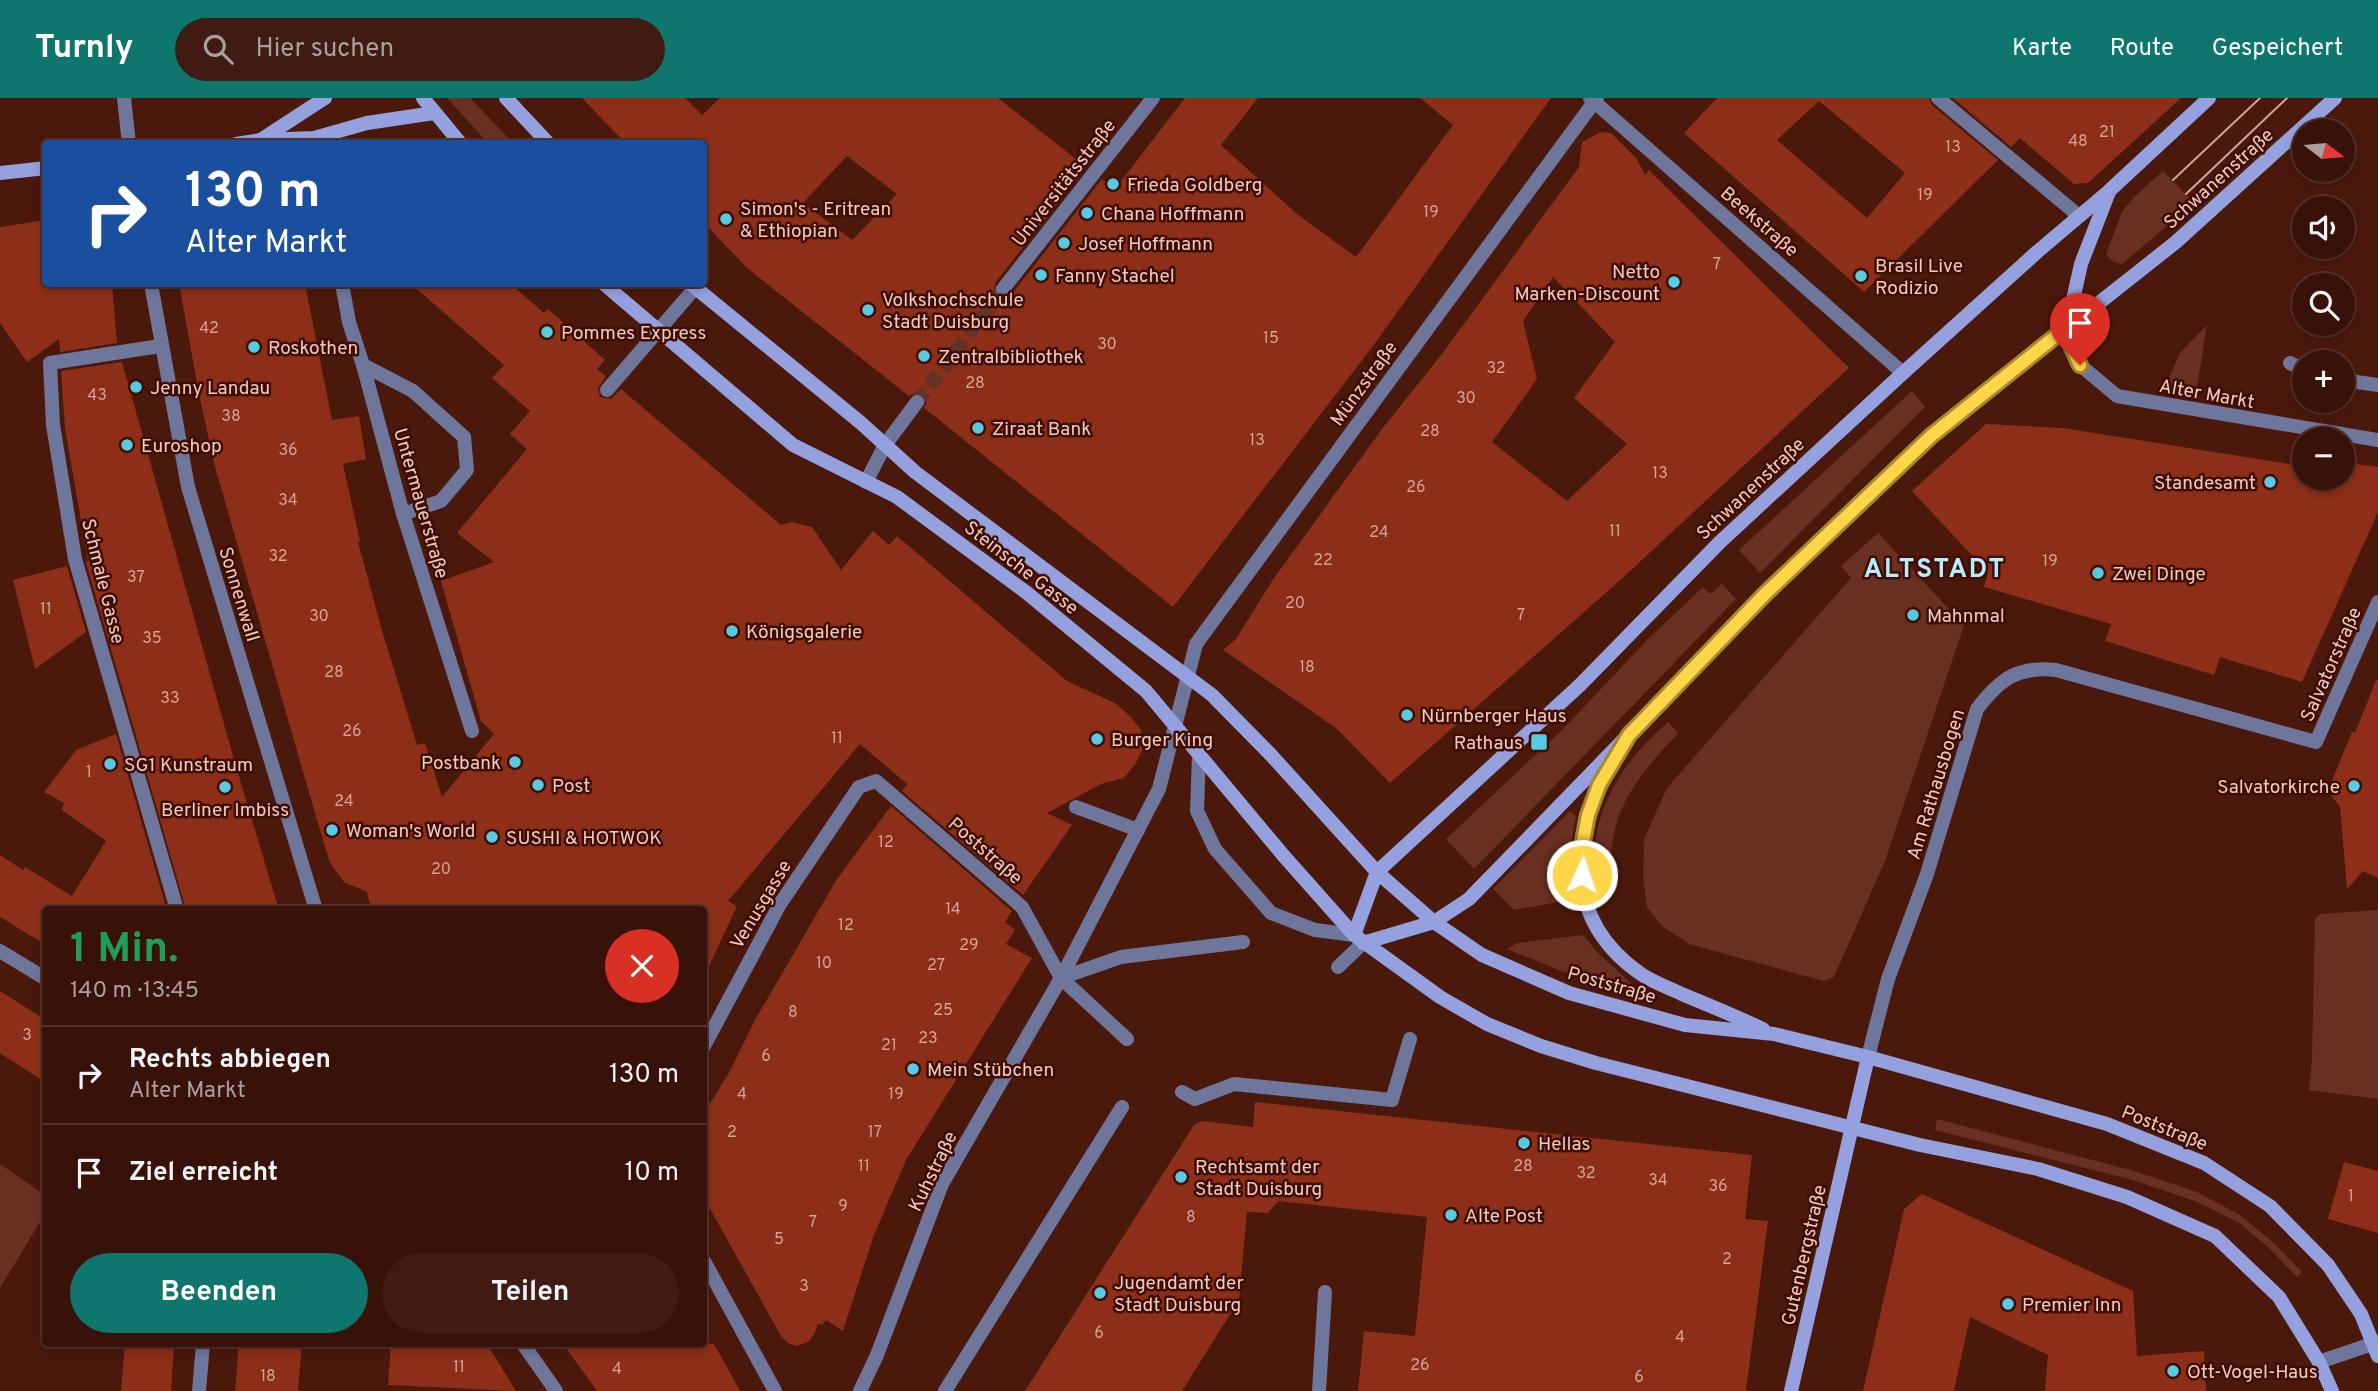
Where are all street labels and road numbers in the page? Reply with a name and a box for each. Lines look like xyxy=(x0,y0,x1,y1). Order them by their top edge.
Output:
street label: Universitätsstraße xyxy=(1007,115,1122,252)
street label: Schwanenstraße xyxy=(2159,124,2279,235)
street label: Beekstraße xyxy=(1715,182,1803,263)
street label: Münzstraße xyxy=(1326,337,1403,431)
street label: Alter Markt xyxy=(2157,375,2256,415)
street label: Untermauerstraße xyxy=(387,426,453,582)
street label: Schwanenstraße xyxy=(1692,433,1811,546)
street label: Schmale Gasse xyxy=(75,516,129,647)
street label: Steinsche Gasse xyxy=(959,516,1083,621)
street label: Sonnenwall xyxy=(212,544,264,645)
street label: Salvatorstraße xyxy=(2296,604,2368,726)
street label: Am Rathausbogen xyxy=(1903,706,1971,863)
street label: Poststraße xyxy=(942,813,1027,890)
street label: Venusgasse xyxy=(726,856,798,954)
street label: Poststraße xyxy=(1564,962,1659,1010)
street label: Poststraße xyxy=(2118,1101,2211,1157)
street label: Kuhstraße xyxy=(904,1128,964,1216)
street label: Gutenbergstraße xyxy=(1777,1183,1833,1328)

